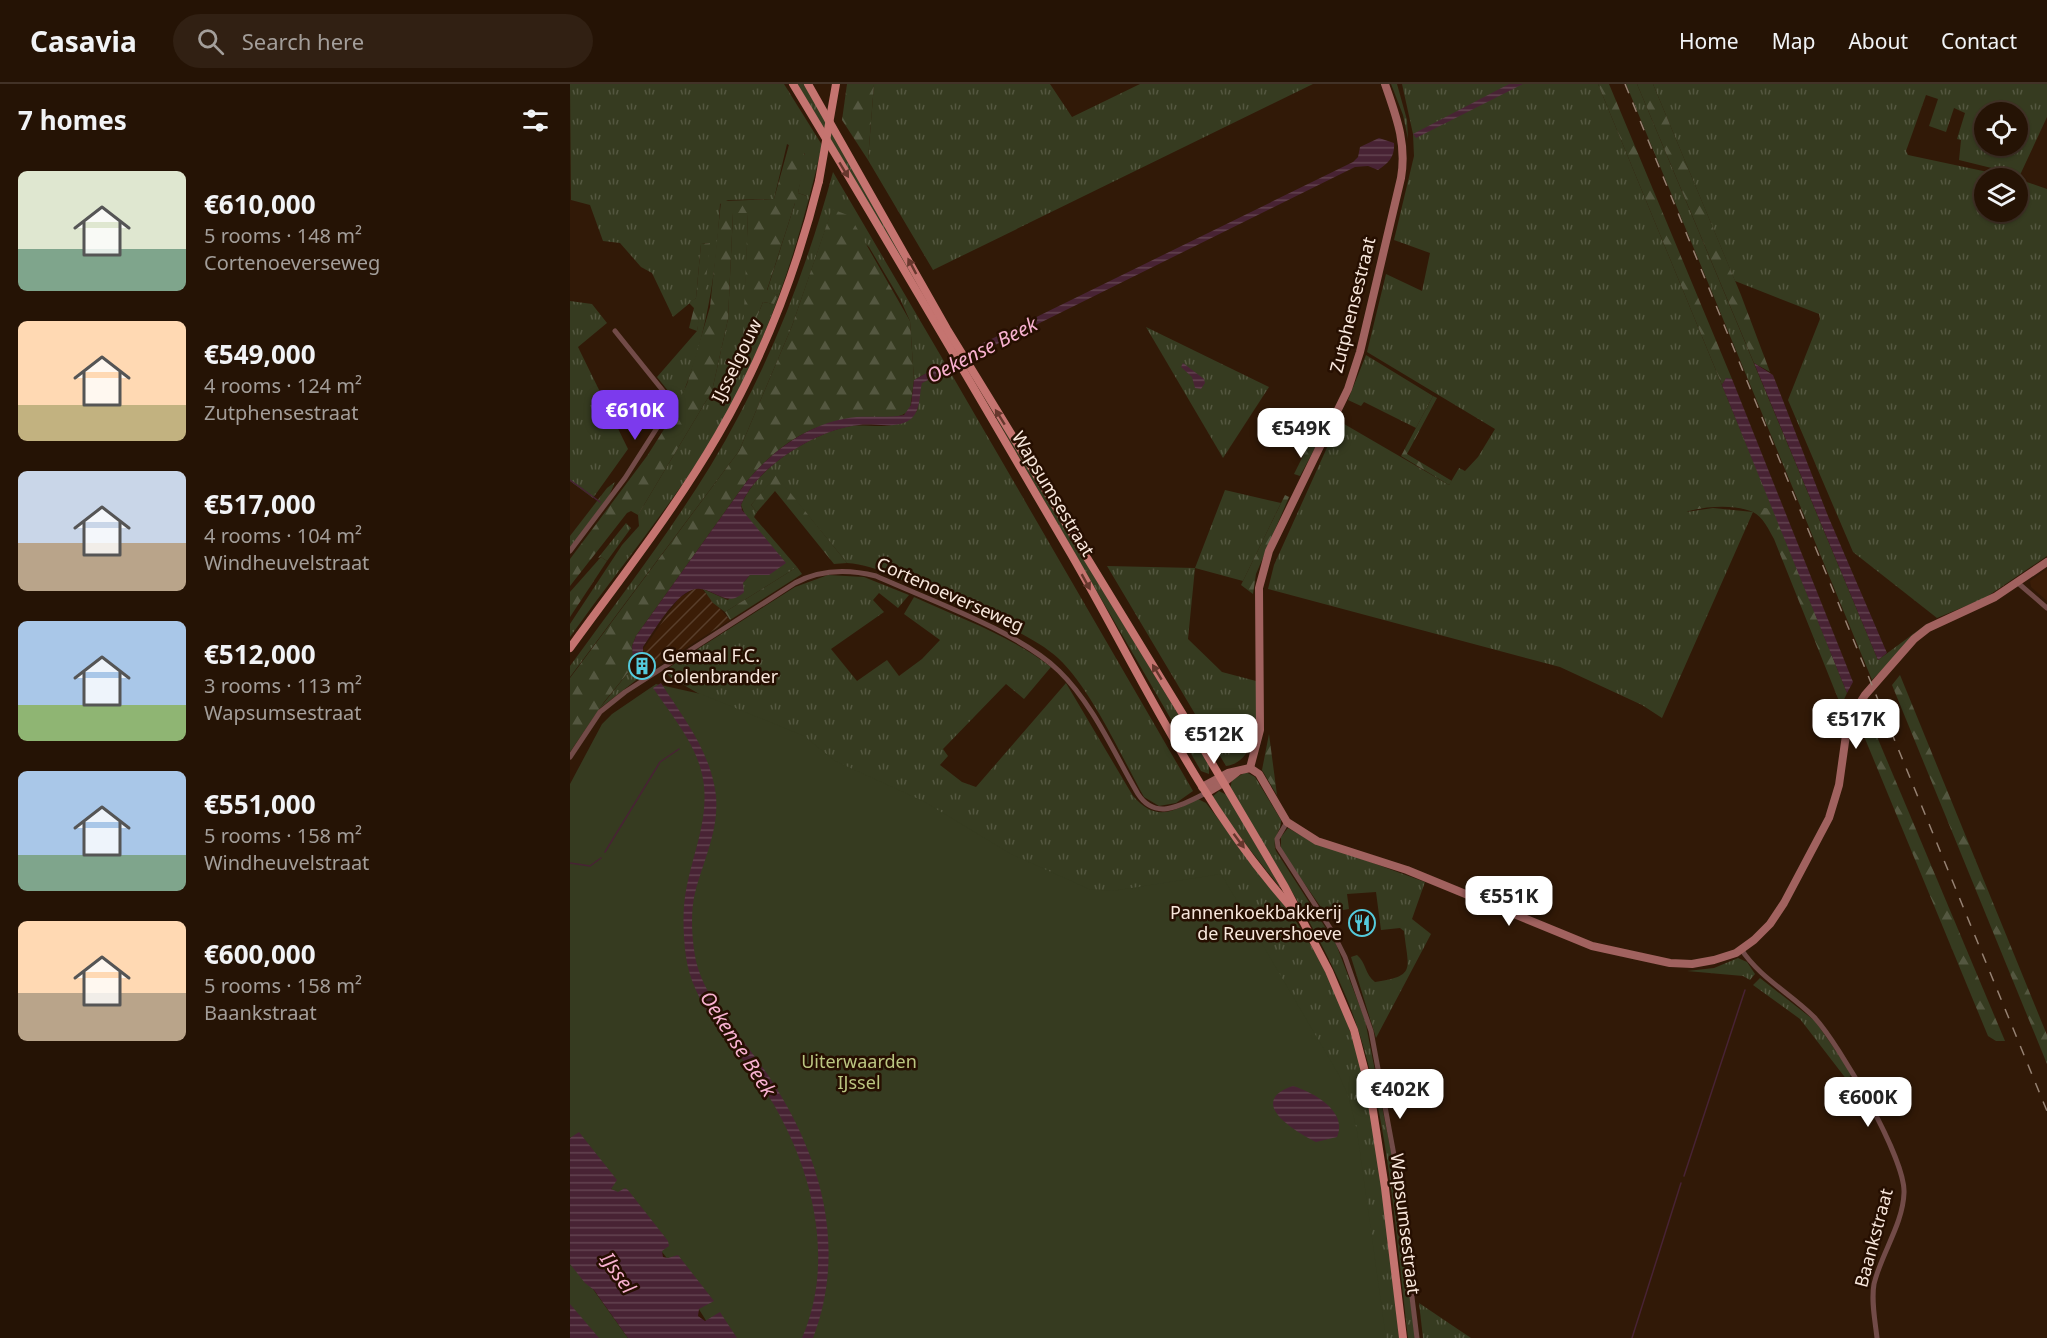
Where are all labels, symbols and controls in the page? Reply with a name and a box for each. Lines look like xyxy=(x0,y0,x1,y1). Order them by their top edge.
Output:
search box xyxy=(173,14,593,68)
text: Casavia xyxy=(30,22,137,60)
icon: search xyxy=(194,25,227,58)
text: Search here xyxy=(242,26,364,56)
text: Home xyxy=(1679,27,1739,55)
text: Map xyxy=(1772,27,1815,55)
text: About xyxy=(1848,27,1908,55)
text: Contact xyxy=(1941,27,2017,55)
text: 7 homes xyxy=(18,102,127,138)
map controls xyxy=(1974,102,2028,222)
button: locate xyxy=(1974,102,2028,156)
icon: filters xyxy=(519,104,552,137)
one-way arrow xyxy=(839,162,850,178)
button: layers xyxy=(1974,168,2028,222)
text: €610,000 xyxy=(204,186,316,222)
icon: home xyxy=(66,195,138,267)
text: 5 rooms · 148 m² xyxy=(204,222,362,249)
street label: Zutphensestraat xyxy=(1324,234,1381,375)
text: Cortenoeverseweg xyxy=(204,249,380,276)
one-way arrow xyxy=(907,257,917,274)
water label: Oekense Beek xyxy=(922,310,1043,389)
street label: IJsselgouw xyxy=(706,315,767,406)
text: €549,000 xyxy=(204,336,316,372)
icon: home xyxy=(66,345,138,417)
text: 4 rooms · 124 m² xyxy=(204,372,362,399)
pin: €610K xyxy=(593,390,677,441)
text: €610K xyxy=(605,396,665,423)
text: Zutphensestraat xyxy=(204,399,359,426)
pin: €549K xyxy=(1259,408,1343,459)
one-way arrow xyxy=(995,409,1006,425)
text: €549K xyxy=(1271,414,1331,441)
street label: Wapsumsestraat xyxy=(1007,427,1101,561)
text: €517,000 xyxy=(204,486,316,522)
icon: home xyxy=(66,495,138,567)
text: 4 rooms · 104 m² xyxy=(204,522,362,549)
text: Windheuvelstraat xyxy=(204,549,369,576)
street label: Cortenoeverseweg xyxy=(873,551,1028,637)
one-way arrow xyxy=(1081,574,1091,591)
text: €512,000 xyxy=(204,636,316,672)
place label: Gemaal F.C. Colenbrander xyxy=(662,643,779,688)
icon: home xyxy=(66,645,138,717)
building icon: Gemaal F.C. Colenbrander xyxy=(627,651,657,681)
one-way arrow xyxy=(1152,664,1163,680)
text: 3 rooms · 113 m² xyxy=(204,672,362,699)
text: Wapsumsestraat xyxy=(204,699,362,726)
pin: €517K xyxy=(1814,699,1898,750)
text: €517K xyxy=(1826,705,1886,732)
pin: €512K xyxy=(1172,714,1256,765)
text: €512K xyxy=(1184,720,1244,747)
text: €551,000 xyxy=(204,786,316,822)
icon: home xyxy=(66,795,138,867)
text: 5 rooms · 158 m² xyxy=(204,822,362,849)
one-way arrow xyxy=(1232,834,1244,849)
text: Windheuvelstraat xyxy=(204,849,369,876)
pin: €551K xyxy=(1467,876,1551,927)
text: €551K xyxy=(1479,882,1539,909)
place label: Pannenkoekbakkerij de Reuvershoeve xyxy=(1170,900,1342,945)
restaurant icon: Pannenkoekbakkerij de Reuvershoeve xyxy=(1347,908,1377,938)
text: €600,000 xyxy=(204,936,316,972)
icon: home xyxy=(66,945,138,1017)
text: 5 rooms · 158 m² xyxy=(204,972,362,999)
water label: Oekense Beek xyxy=(694,986,783,1103)
text: Baankstraat xyxy=(204,999,317,1026)
park label: Uiterwaarden IJssel xyxy=(801,1049,917,1094)
pin: €402K xyxy=(1358,1069,1442,1120)
text: €402K xyxy=(1370,1075,1430,1102)
pin: €600K xyxy=(1826,1077,1910,1128)
text: €600K xyxy=(1838,1083,1898,1110)
street label: Wapsumsestraat xyxy=(1385,1152,1427,1296)
street label: Baankstraat xyxy=(1848,1185,1898,1290)
water label: IJssel xyxy=(594,1246,643,1299)

